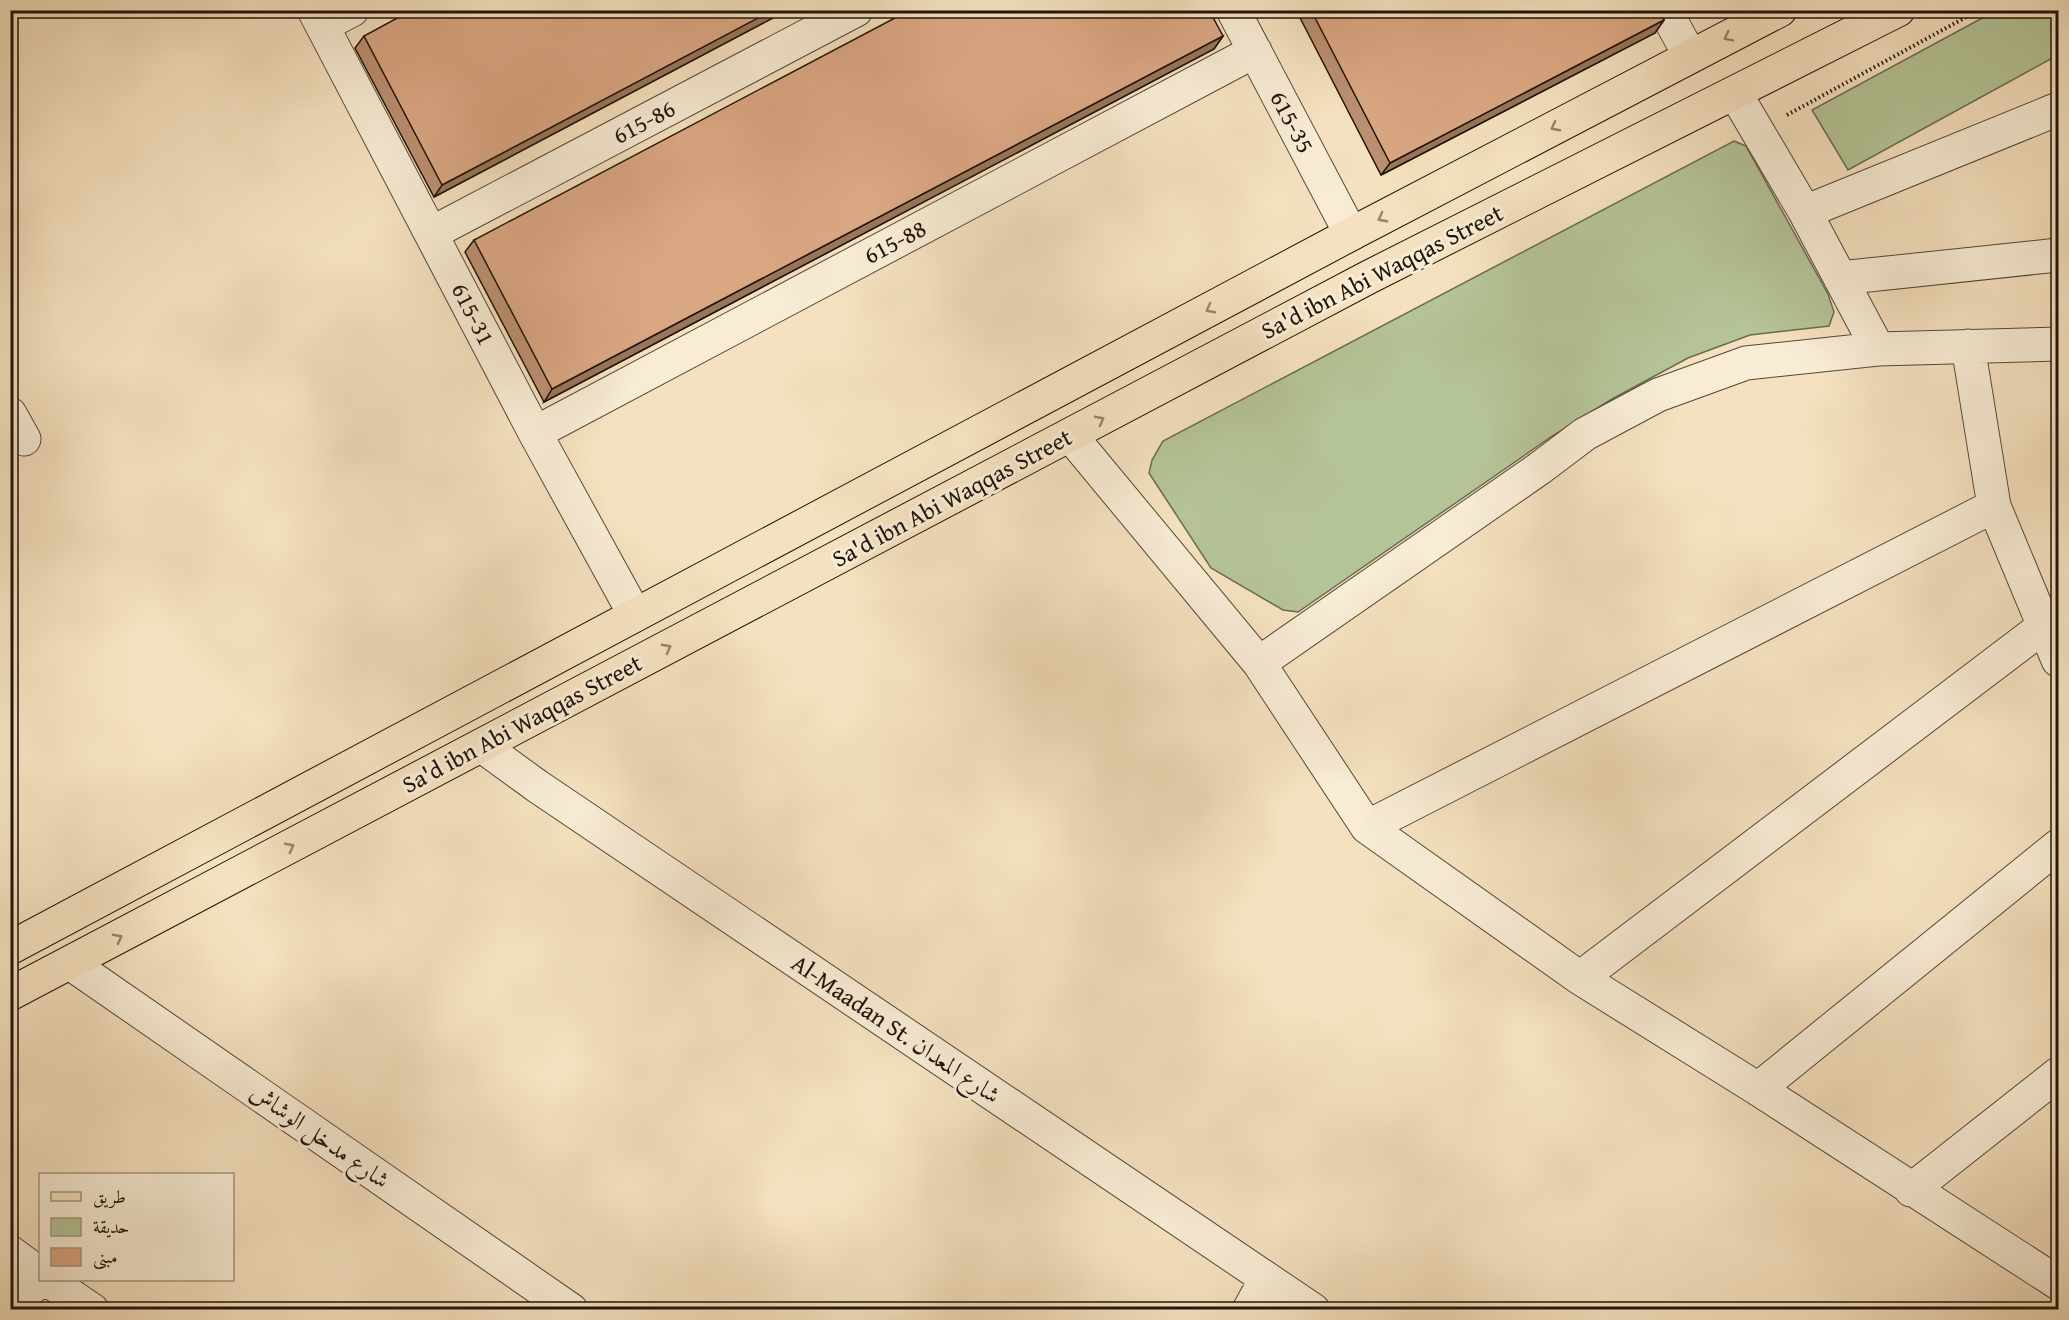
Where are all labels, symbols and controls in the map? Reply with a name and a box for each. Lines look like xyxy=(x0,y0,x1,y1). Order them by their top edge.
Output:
one-way arrow xyxy=(1723,30,1734,41)
street label: 615-35 xyxy=(1261,84,1323,159)
street label: 615-86 xyxy=(606,91,681,153)
one-way arrow xyxy=(1551,120,1561,131)
street label: Sa'd ibn Abi Waqqas Street xyxy=(1255,195,1509,348)
street label: 615-88 xyxy=(857,211,932,273)
one-way arrow xyxy=(1378,211,1389,222)
street label: 615-31 xyxy=(443,276,504,351)
one-way arrow xyxy=(1206,302,1216,313)
one-way arrow xyxy=(1093,416,1104,427)
street label: Sa'd ibn Abi Waqqas Street xyxy=(826,419,1078,576)
one-way arrow xyxy=(661,644,672,655)
street label: Sa'd ibn Abi Waqqas Street xyxy=(396,645,648,802)
one-way arrow xyxy=(284,843,295,854)
one-way arrow xyxy=(112,933,123,945)
street label: Al-Maadan St. شارع المعدان xyxy=(783,945,1008,1114)
street label: شارع مدخل الوشاش xyxy=(242,1074,397,1199)
legend xyxy=(39,1173,234,1281)
text: طريق xyxy=(93,1183,126,1210)
text: حديقة xyxy=(93,1213,129,1240)
text: مبنى xyxy=(93,1243,118,1270)

